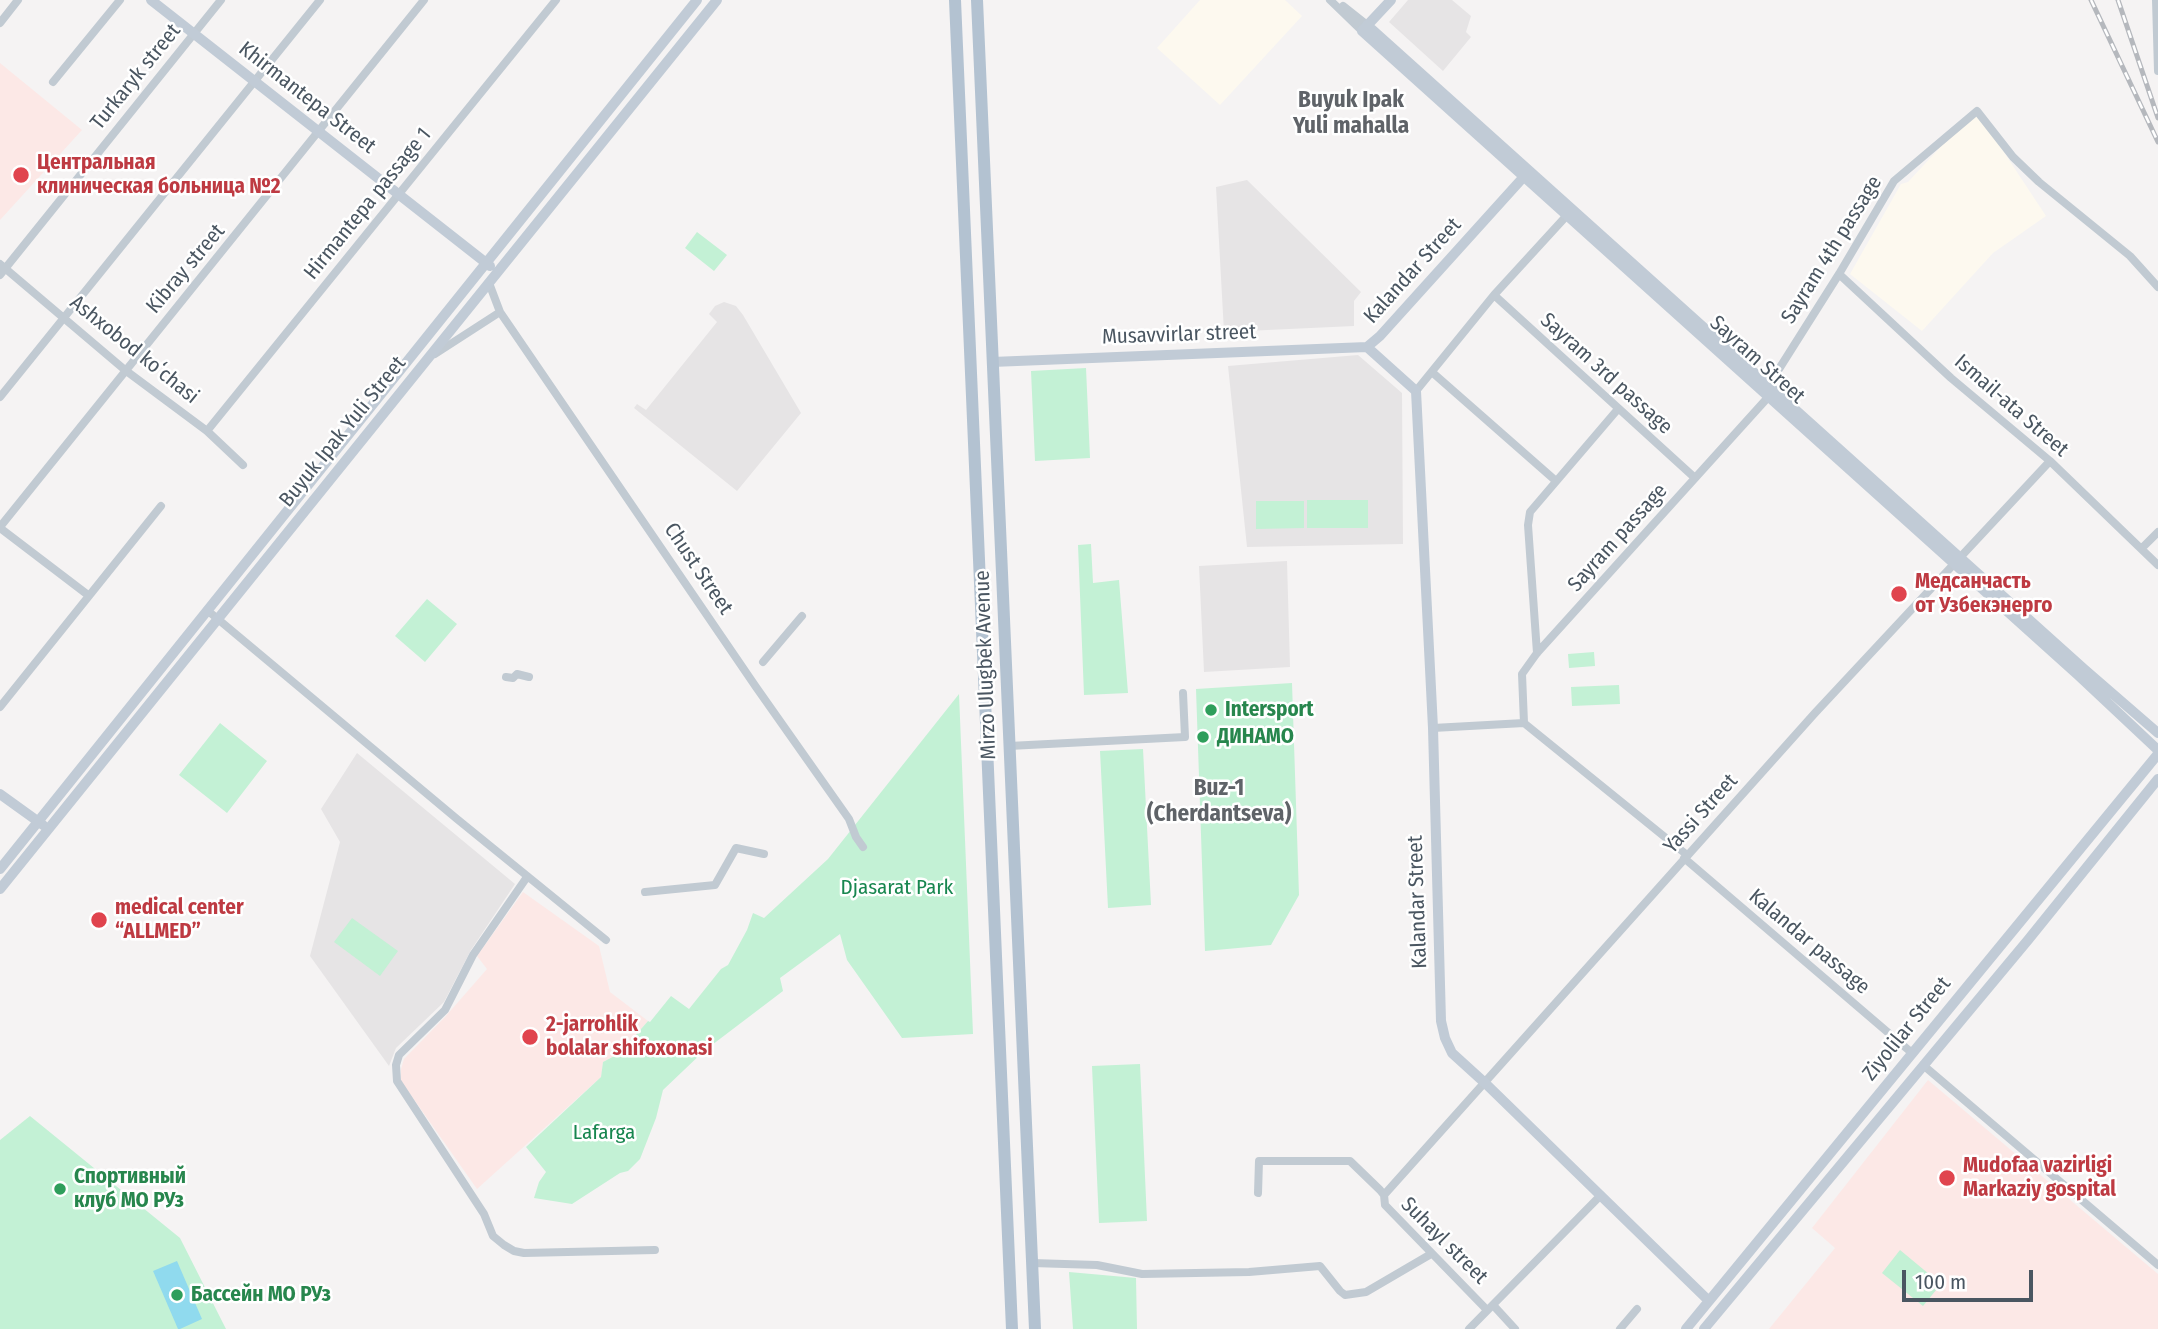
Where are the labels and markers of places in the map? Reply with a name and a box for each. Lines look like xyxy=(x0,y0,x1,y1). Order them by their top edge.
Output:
place label: Центральная клиническая больница №2 xyxy=(37,150,280,200)
marker: Центральная клиническая больница №2 xyxy=(11,165,31,185)
place label: Медсанчасть от Узбекэнерго xyxy=(1915,569,2052,619)
marker: Медсанчасть от Узбекэнерго xyxy=(1889,584,1909,604)
place label: Intersport xyxy=(1225,697,1314,723)
marker: Intersport xyxy=(1203,702,1219,718)
place label: ДИНАМО xyxy=(1217,724,1294,750)
marker: ДИНАМО xyxy=(1195,729,1211,745)
place label: medical center “ALLMED” xyxy=(115,895,244,945)
marker: medical center “ALLMED” xyxy=(89,910,109,930)
place label: 2-jarrohlik bolalar shifoxonasi xyxy=(546,1012,713,1062)
marker: 2-jarrohlik bolalar shifoxonasi xyxy=(520,1027,540,1047)
place label: Mudofaa vazirligi Markaziy gospital xyxy=(1963,1153,2116,1203)
place label: Спортивный клуб МО РУз xyxy=(74,1164,186,1214)
marker: Mudofaa vazirligi Markaziy gospital xyxy=(1937,1168,1957,1188)
marker: Спортивный клуб МО РУз xyxy=(52,1181,68,1197)
place label: Бассейн МО РУз xyxy=(191,1282,331,1308)
marker: Бассейн МО РУз xyxy=(169,1287,185,1303)

